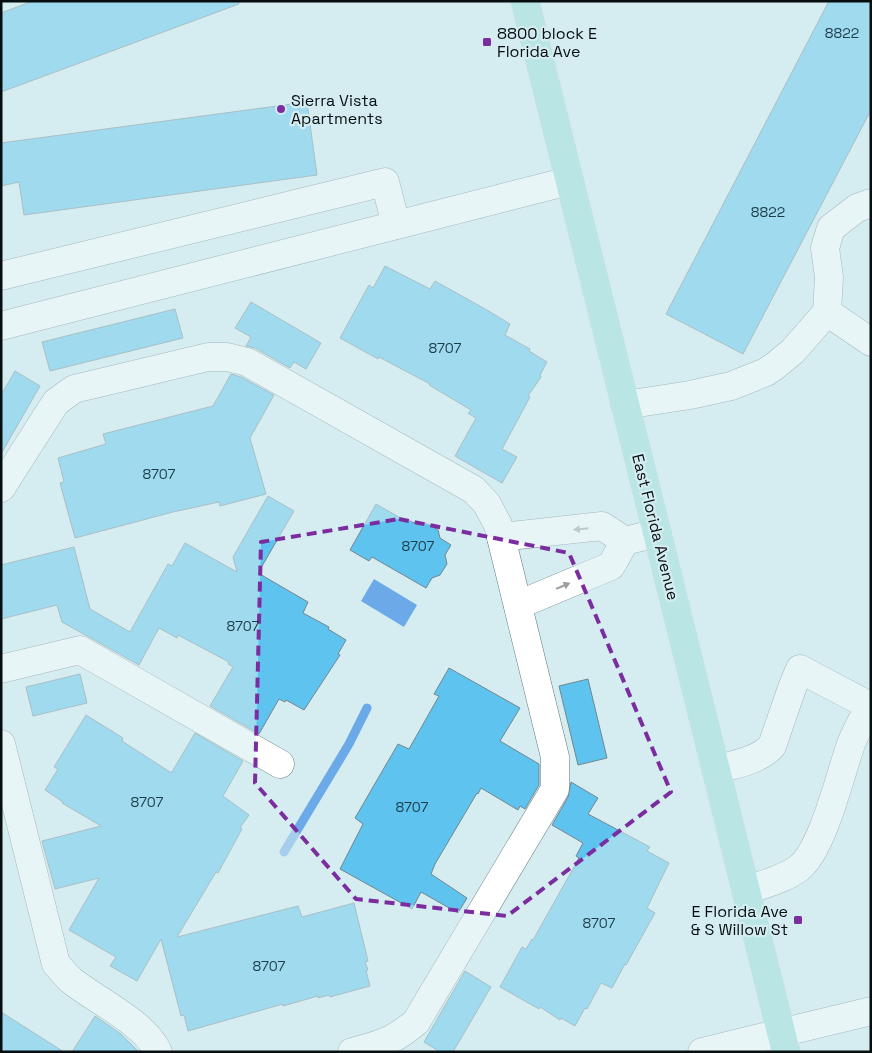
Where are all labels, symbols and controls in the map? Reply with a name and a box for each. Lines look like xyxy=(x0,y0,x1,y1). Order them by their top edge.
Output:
place label: 8800 block E Florida Ave xyxy=(497,23,597,62)
house number: 8822 xyxy=(825,24,859,42)
marker: 8800 block E Florida Ave xyxy=(481,36,493,48)
place label: Sierra Vista Apartments xyxy=(291,90,383,129)
marker: Sierra Vista Apartments xyxy=(275,103,287,115)
house number: 8822 xyxy=(751,203,785,221)
house number: 8707 xyxy=(429,339,462,357)
street label: East Florida Avenue xyxy=(627,452,684,603)
house number: 8707 xyxy=(143,465,176,483)
one-way arrow xyxy=(573,525,589,533)
house number: 8707 xyxy=(402,537,435,555)
one-way arrow xyxy=(556,582,570,590)
house number: 8707 xyxy=(227,617,260,635)
house number: 8707 xyxy=(131,793,164,811)
house number: 8707 xyxy=(396,798,429,816)
place label: E Florida Ave & S Willow St xyxy=(691,901,788,940)
house number: 8707 xyxy=(583,914,616,932)
marker: E Florida Ave & S Willow St xyxy=(792,914,804,926)
house number: 8707 xyxy=(253,957,286,975)

